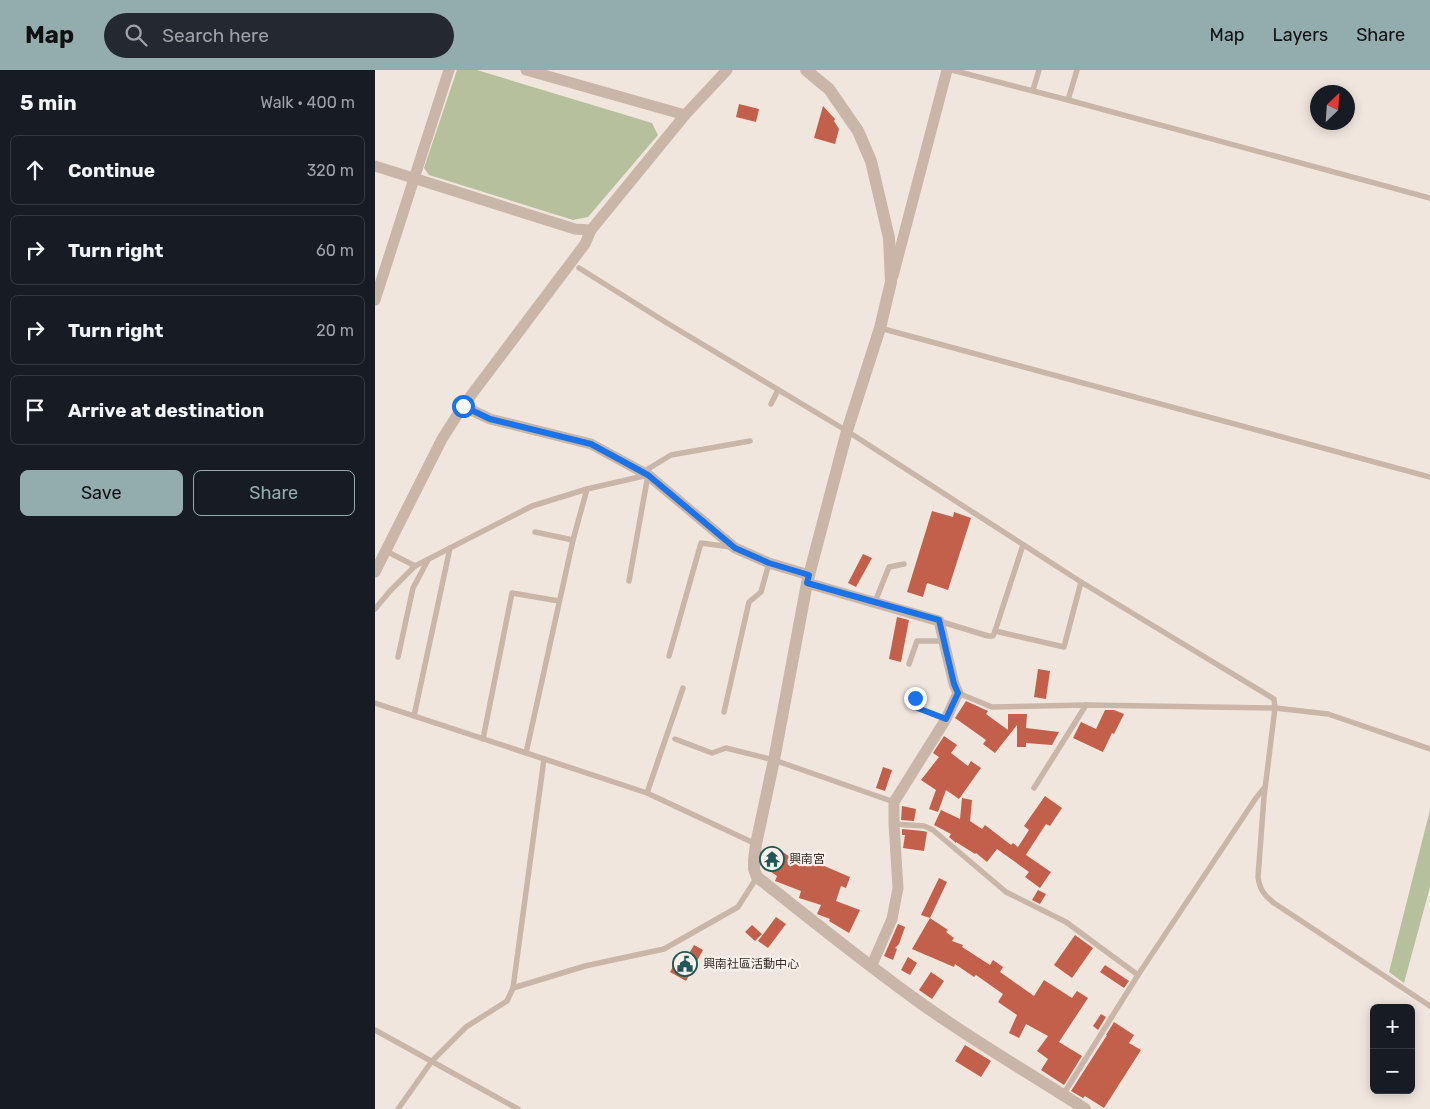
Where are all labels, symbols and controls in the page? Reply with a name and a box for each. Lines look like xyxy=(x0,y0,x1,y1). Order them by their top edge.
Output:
search box xyxy=(104,13,454,58)
text: Map xyxy=(25,21,74,49)
icon: search xyxy=(122,21,150,49)
text: Search here xyxy=(162,24,269,47)
text: Map xyxy=(1210,24,1245,46)
text: Layers xyxy=(1273,24,1328,46)
text: Share xyxy=(1356,24,1405,46)
north arrow xyxy=(1310,85,1355,130)
text: 5 min xyxy=(20,90,77,115)
text: Walk · 400 m xyxy=(260,93,355,112)
icon: ahead xyxy=(21,156,49,184)
text: Continue xyxy=(68,159,155,182)
text: 320 m xyxy=(307,161,354,180)
icon: right xyxy=(21,236,49,264)
text: Turn right xyxy=(68,239,163,262)
text: 60 m xyxy=(316,241,354,260)
icon: right xyxy=(21,316,49,344)
text: Turn right xyxy=(68,319,163,342)
text: 20 m xyxy=(316,321,354,340)
route start xyxy=(452,395,475,418)
icon: arrive xyxy=(21,396,49,424)
text: Arrive at destination xyxy=(68,399,264,422)
button: Save xyxy=(20,470,183,516)
button: Share xyxy=(193,470,355,516)
route end xyxy=(904,687,927,710)
temple icon: 興南宮 xyxy=(759,846,785,872)
place label: 興南宮 xyxy=(789,852,825,866)
public building icon: 興南社區活動中心 xyxy=(672,951,698,977)
place label: 興南社區活動中心 xyxy=(703,957,799,971)
map controls xyxy=(1370,1004,1415,1094)
button: + xyxy=(1370,1004,1415,1049)
button: − xyxy=(1370,1049,1415,1094)

